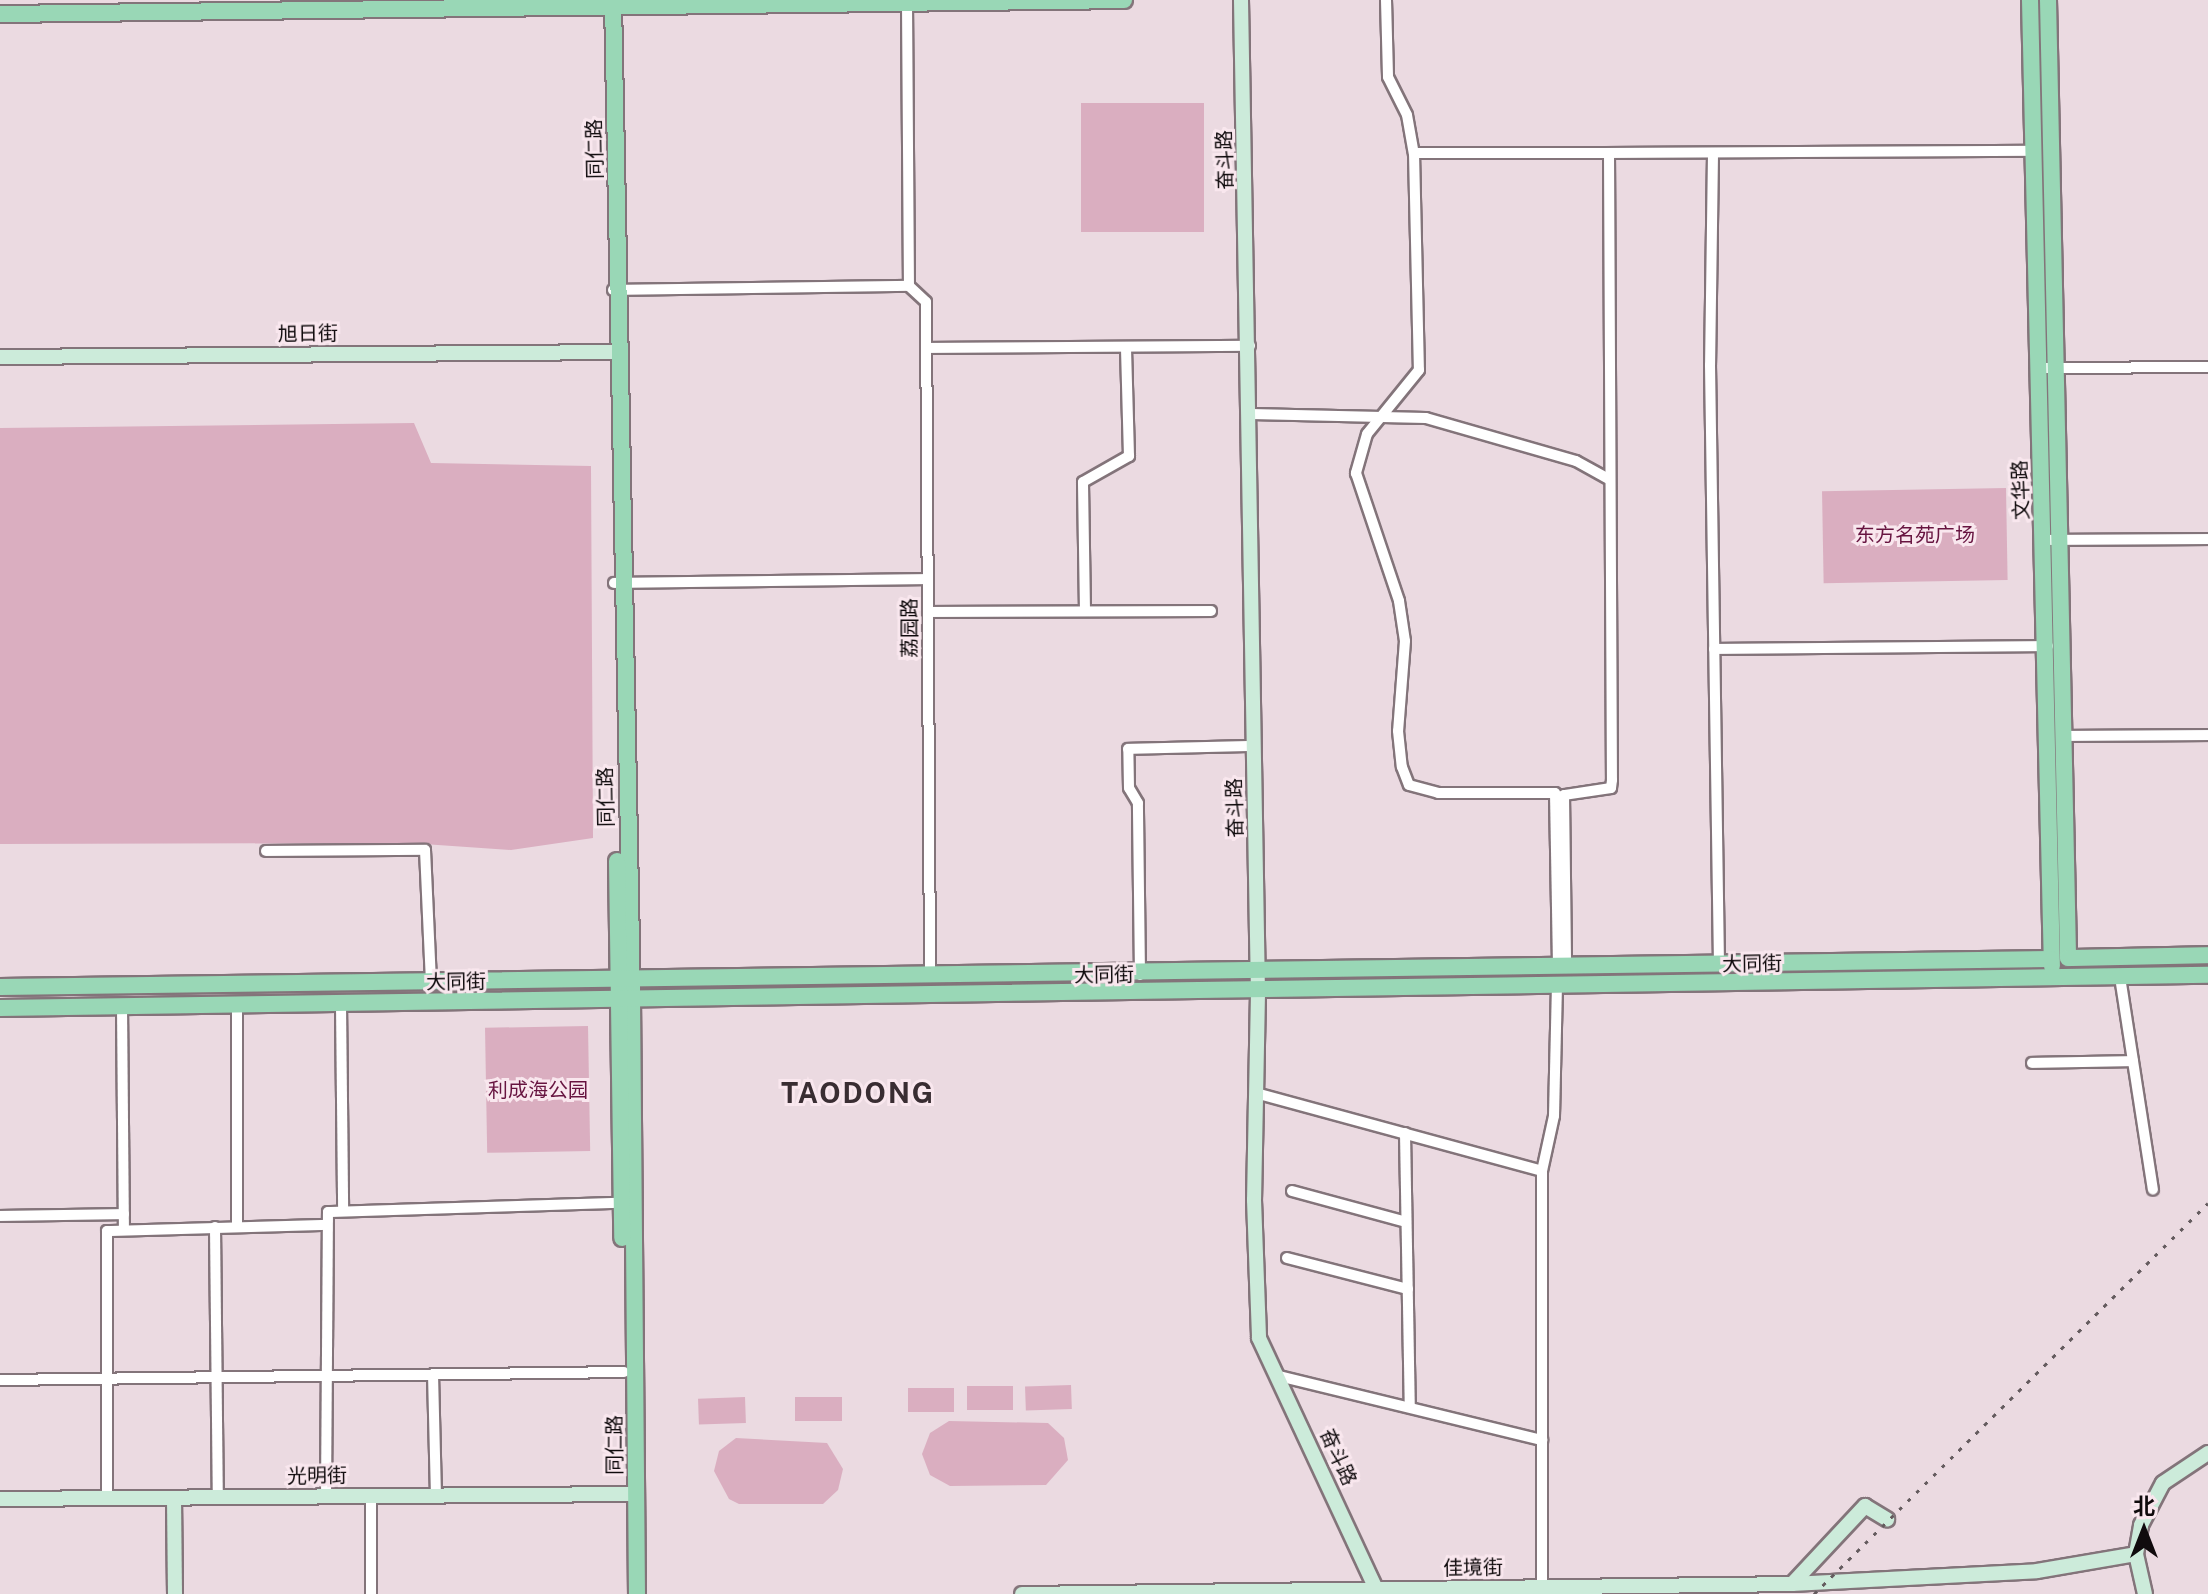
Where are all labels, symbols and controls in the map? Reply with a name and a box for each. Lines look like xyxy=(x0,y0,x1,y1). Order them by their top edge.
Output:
street label: 同仁路 xyxy=(582,119,608,179)
street label: 奋斗路 xyxy=(1212,130,1238,190)
street label: 旭日街 xyxy=(278,321,338,347)
street label: 文华路 xyxy=(2008,460,2034,520)
park label: 东方名苑广场 xyxy=(1855,523,1975,547)
street label: 荔园路 xyxy=(898,598,922,658)
street label: 同仁路 xyxy=(593,767,619,827)
street label: 奋斗路 xyxy=(1222,778,1248,838)
street label: 大同街 xyxy=(1722,951,1782,977)
street label: 大同街 xyxy=(1074,962,1134,988)
street label: 大同街 xyxy=(426,969,486,995)
district label: TAODONG xyxy=(781,1076,935,1110)
park label: 利成海公园 xyxy=(488,1078,588,1102)
street label: 同仁路 xyxy=(603,1415,627,1475)
street label: 奋斗路 xyxy=(1315,1425,1361,1489)
street label: 光明街 xyxy=(287,1463,347,1489)
north arrow xyxy=(2104,1490,2184,1570)
text: 北 xyxy=(2133,1493,2155,1519)
street label: 佳境街 xyxy=(1443,1555,1503,1581)

